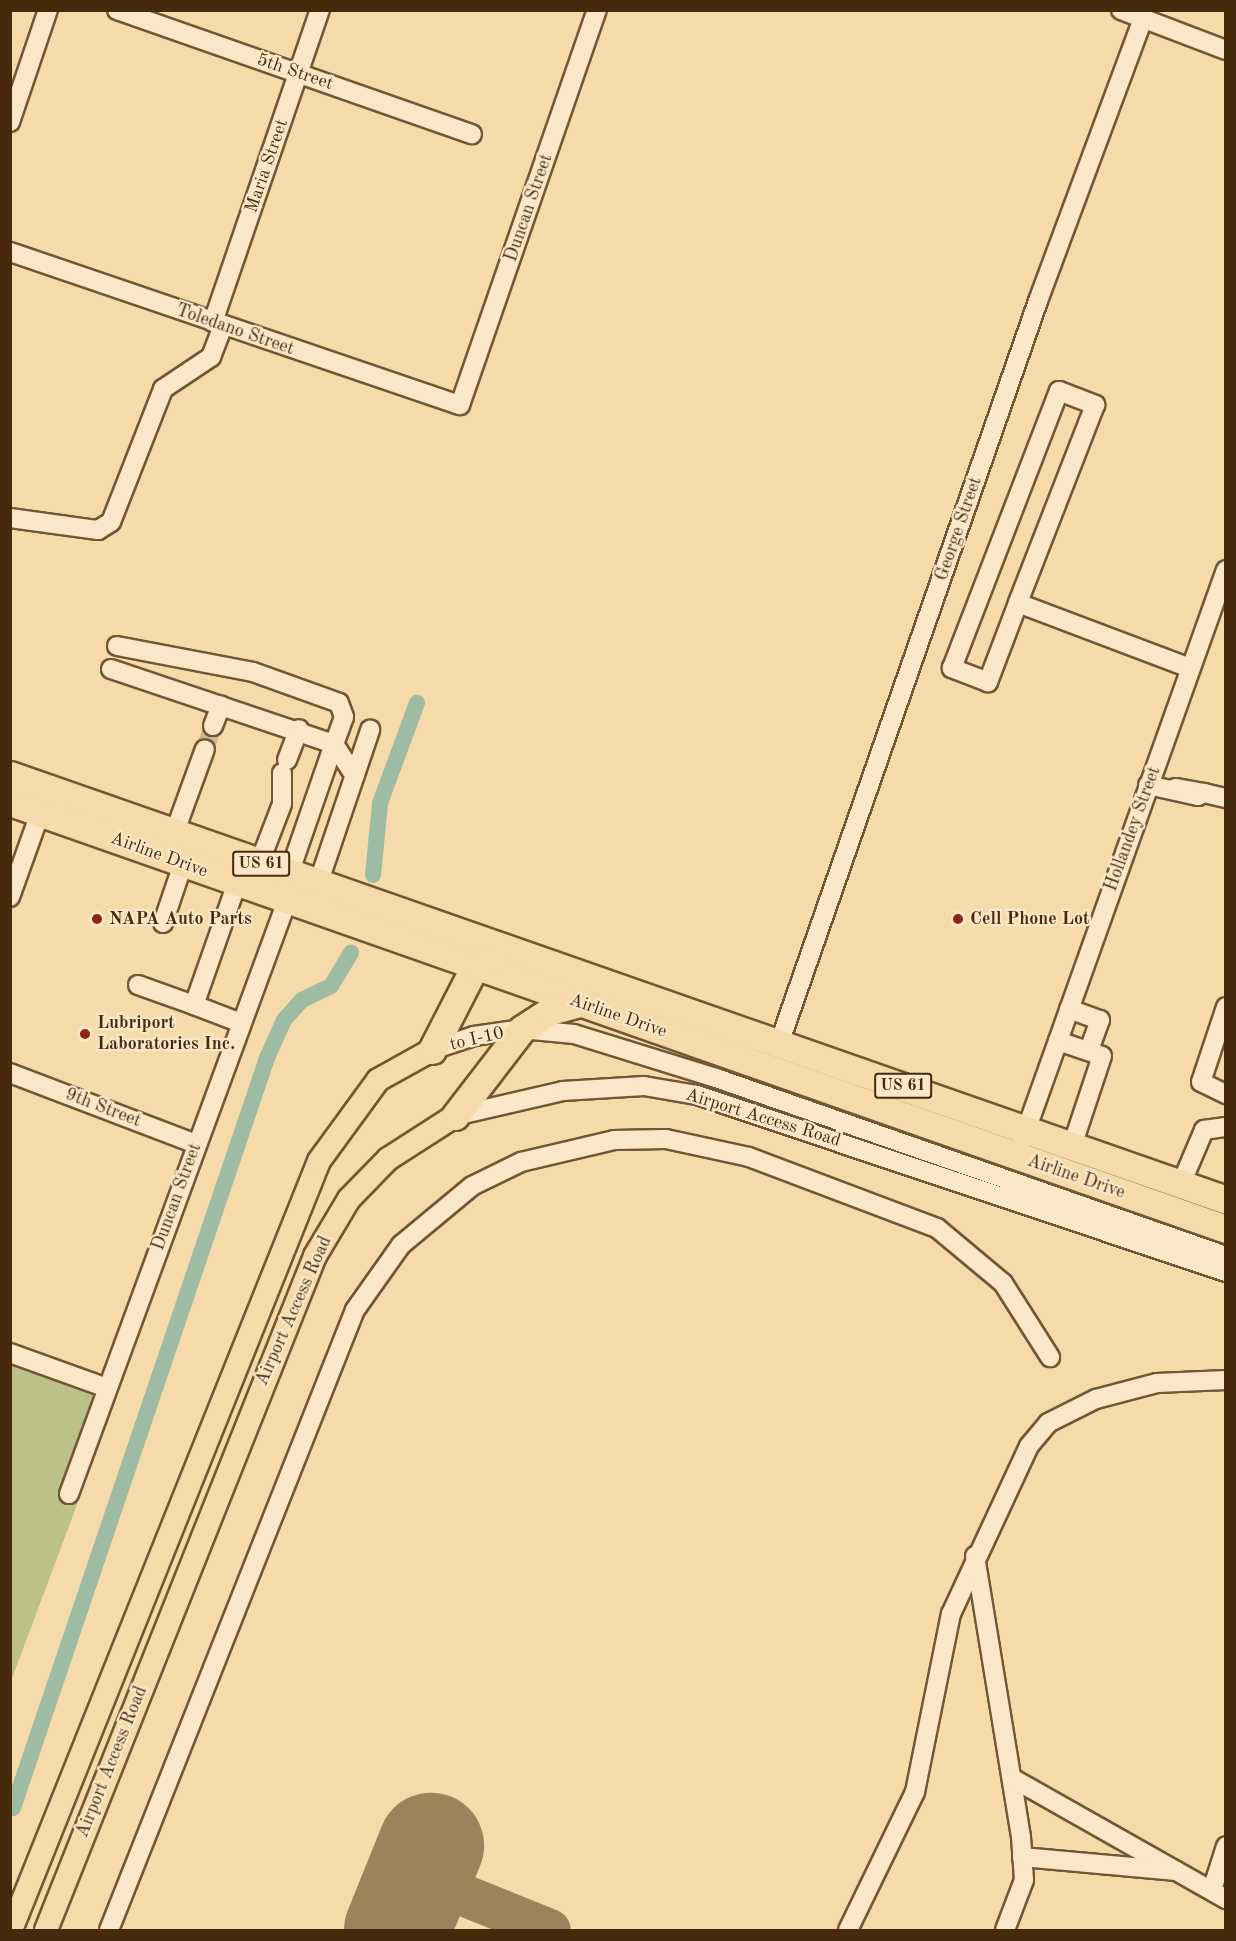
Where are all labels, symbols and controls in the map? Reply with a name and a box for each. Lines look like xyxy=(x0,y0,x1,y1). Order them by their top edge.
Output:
street label: 5th Street xyxy=(254,49,336,95)
street label: Maria Street xyxy=(241,116,293,216)
street label: Duncan Street xyxy=(500,151,558,265)
street label: Toledano Street xyxy=(173,300,297,360)
street label: George Street xyxy=(931,474,987,584)
street label: Hollandey Street xyxy=(1100,764,1166,894)
street label: Airline Drive xyxy=(107,827,211,883)
road number: US 61 xyxy=(231,851,291,877)
place label: NAPA Auto Parts xyxy=(109,908,252,930)
place label: Cell Phone Lot xyxy=(970,908,1090,930)
marker: NAPA Auto Parts xyxy=(90,912,104,926)
marker: Cell Phone Lot xyxy=(951,912,965,926)
street label: Airline Drive xyxy=(566,989,670,1043)
place label: Lubriport Laboratories Inc. xyxy=(97,1013,235,1056)
street label: to I-10 xyxy=(448,1022,506,1056)
marker: Lubriport Laboratories Inc. xyxy=(78,1027,92,1041)
road number: US 61 xyxy=(873,1073,933,1099)
street label: 9th Street xyxy=(62,1084,144,1132)
street label: Airport Access Road xyxy=(683,1084,843,1152)
street label: Duncan Street xyxy=(148,1140,206,1254)
street label: Airline Drive xyxy=(1024,1150,1128,1204)
street label: Airport Access Road xyxy=(251,1233,337,1389)
street label: Airport Access Road xyxy=(72,1683,152,1841)

